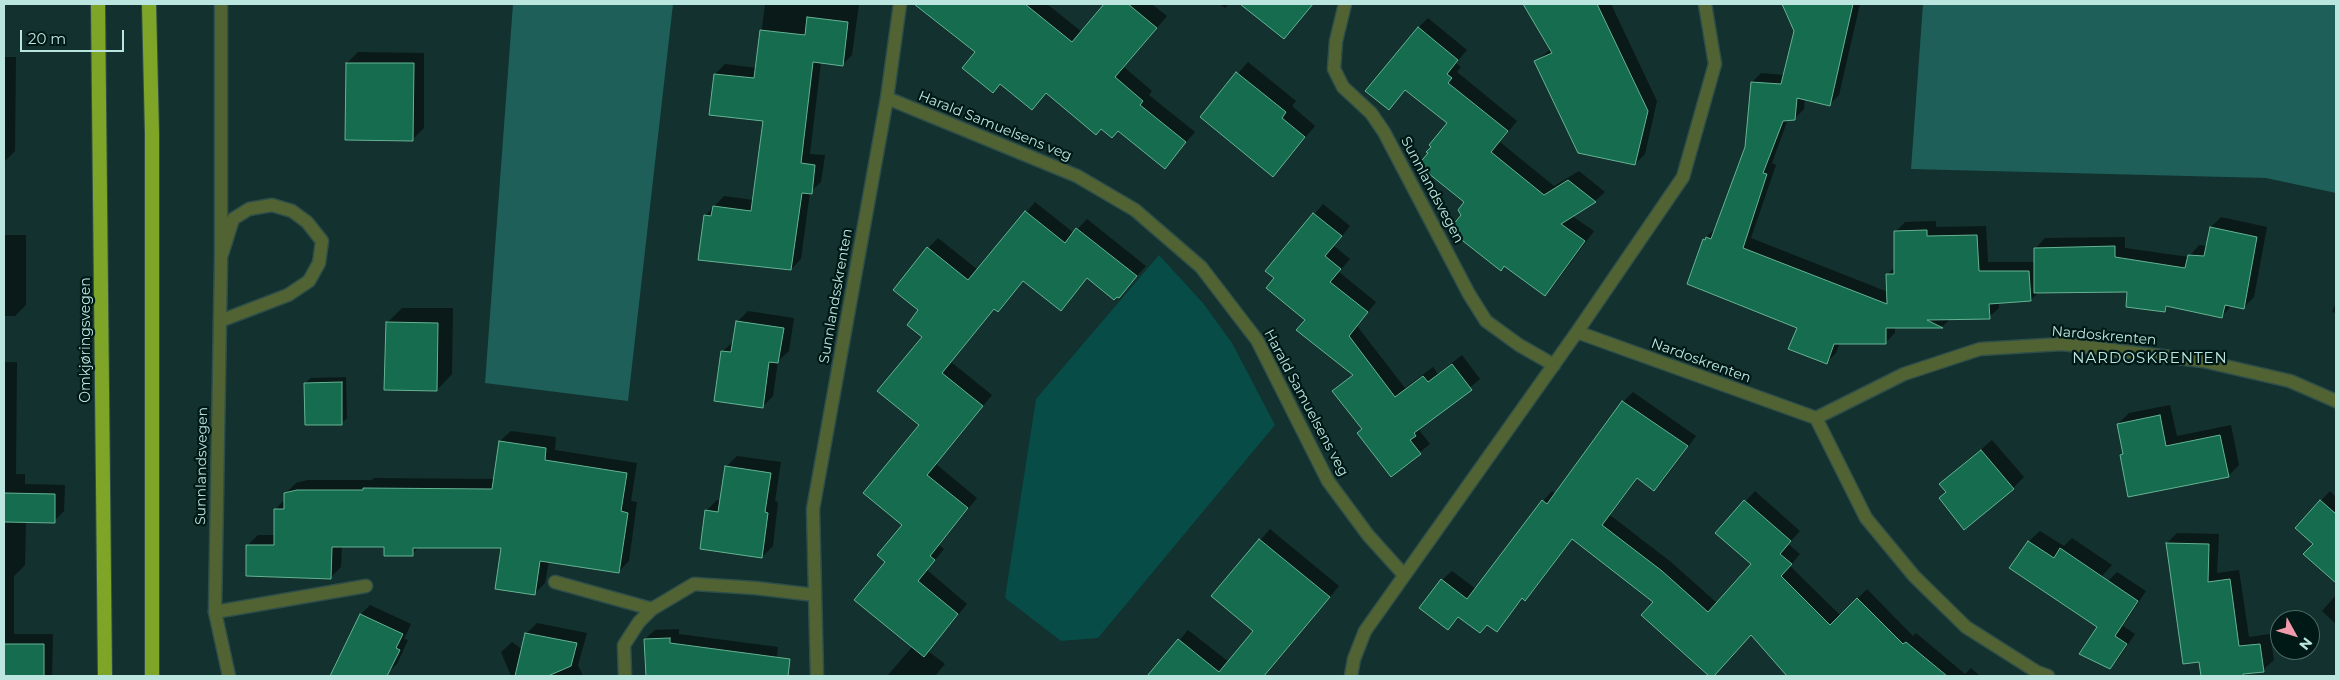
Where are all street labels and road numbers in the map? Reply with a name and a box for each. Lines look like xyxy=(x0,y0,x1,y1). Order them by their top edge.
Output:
street label: Harald Samuelsens veg xyxy=(916,88,1074,164)
street label: Sunnlandsvegen xyxy=(1397,134,1467,246)
street label: Sunnlandsskrenten xyxy=(816,227,856,365)
street label: Omkjøringsvegen xyxy=(78,277,94,403)
street label: Nardoskrenten xyxy=(2051,323,2157,349)
street label: Harald Samuelsens veg xyxy=(1260,327,1352,479)
street label: Nardoskrenten xyxy=(1649,335,1753,387)
street label: Sunnlandsvegen xyxy=(193,407,211,525)

